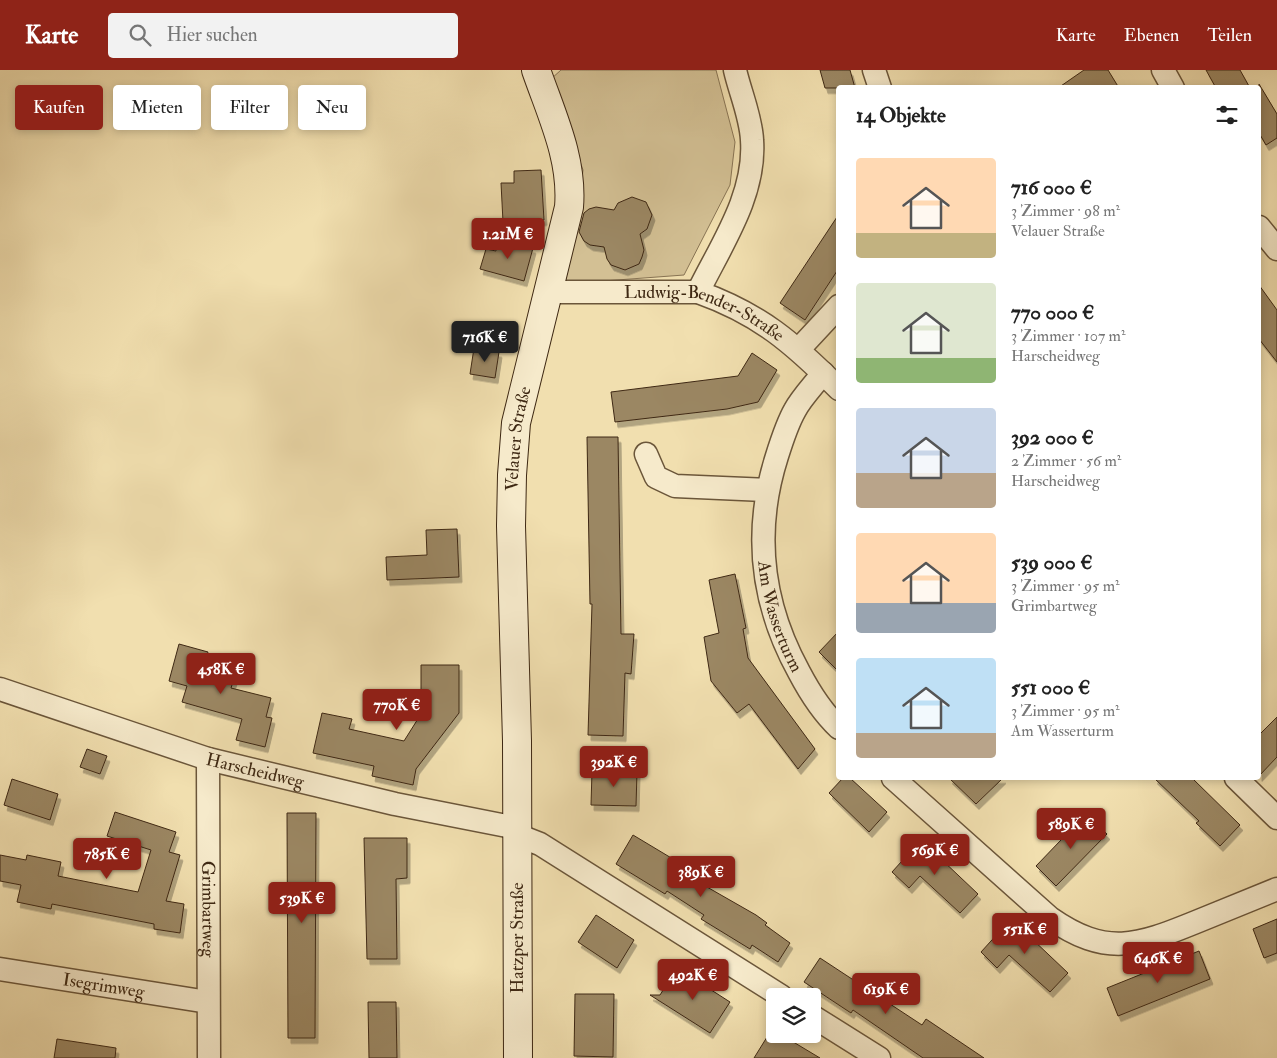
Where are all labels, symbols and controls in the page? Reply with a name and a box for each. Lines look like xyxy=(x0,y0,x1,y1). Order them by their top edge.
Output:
search box xyxy=(108,13,458,58)
text: Karte xyxy=(25,20,78,51)
icon: search xyxy=(126,21,154,49)
text: Hier suchen xyxy=(166,23,258,47)
text: Karte xyxy=(1056,24,1096,47)
text: Ebenen xyxy=(1124,24,1179,47)
text: Teilen xyxy=(1207,24,1252,47)
chip: Kaufen xyxy=(15,85,103,130)
chip: Mieten xyxy=(113,85,201,130)
chip: Filter xyxy=(211,85,288,130)
chip: Neu xyxy=(298,85,366,130)
icon: filters xyxy=(1213,101,1241,129)
text: 14 Objekte xyxy=(856,102,946,129)
text: 716 000 € xyxy=(1011,174,1092,201)
icon: home xyxy=(896,178,956,238)
text: 3 Zimmer · 98 m² xyxy=(1011,201,1120,221)
pin: 1.21M € xyxy=(462,218,554,260)
text: Velauer Straße xyxy=(1011,221,1105,241)
text: 1.21M € xyxy=(483,224,533,244)
street label: Ludwig-Bender-Straße xyxy=(624,281,789,347)
text: 770 000 € xyxy=(1011,299,1094,326)
icon: home xyxy=(896,303,956,363)
pin: 716K € xyxy=(444,320,526,363)
text: 3 Zimmer · 107 m² xyxy=(1011,326,1126,346)
text: 716K € xyxy=(463,327,507,347)
text: Harscheidweg xyxy=(1011,346,1100,366)
street label: Velauer Straße xyxy=(501,384,537,491)
text: 392 000 € xyxy=(1011,424,1094,451)
icon: home xyxy=(896,428,956,488)
text: 2 Zimmer · 56 m² xyxy=(1011,451,1121,471)
text: Harscheidweg xyxy=(1011,471,1100,491)
text: 539 000 € xyxy=(1011,549,1092,576)
icon: home xyxy=(896,553,956,613)
street label: Am Wasserturm xyxy=(752,559,808,676)
text: 3 Zimmer · 95 m² xyxy=(1011,576,1120,596)
text: Grimbartweg xyxy=(1011,596,1097,616)
pin: 458K € xyxy=(180,652,262,695)
text: 458K € xyxy=(197,659,245,679)
text: 551 000 € xyxy=(1011,674,1090,701)
icon: home xyxy=(896,678,956,738)
pin: 770K € xyxy=(356,688,438,731)
text: 770K € xyxy=(374,695,420,715)
text: 3 Zimmer · 95 m² xyxy=(1011,701,1120,721)
text: Am Wasserturm xyxy=(1011,721,1114,741)
pin: 392K € xyxy=(573,746,655,788)
street label: Harscheidweg xyxy=(204,748,308,794)
text: 392K € xyxy=(591,752,637,772)
pin: 589K € xyxy=(1030,808,1112,850)
text: 589K € xyxy=(1048,814,1094,834)
pin: 569K € xyxy=(894,834,976,876)
pin: 785K € xyxy=(66,838,148,880)
text: 569K € xyxy=(911,840,959,860)
text: 785K € xyxy=(84,844,130,864)
pin: 389K € xyxy=(660,856,742,898)
street label: Grimbartweg xyxy=(196,861,220,959)
text: 389K € xyxy=(678,862,724,882)
pin: 539K € xyxy=(261,882,343,924)
street label: Hatzper Straße xyxy=(506,882,529,994)
text: 539K € xyxy=(279,888,325,908)
pin: 551K € xyxy=(984,912,1066,955)
text: 551K € xyxy=(1003,919,1047,939)
pin: 646K € xyxy=(1117,942,1199,984)
text: 646K € xyxy=(1134,948,1182,968)
pin: 492K € xyxy=(652,958,734,1001)
text: 492K € xyxy=(669,965,717,985)
street label: Isegrimweg xyxy=(61,968,147,1004)
pin: 619K € xyxy=(845,972,927,1015)
text: 619K € xyxy=(863,979,909,999)
map controls xyxy=(766,988,821,1043)
button: layers xyxy=(766,988,821,1043)

